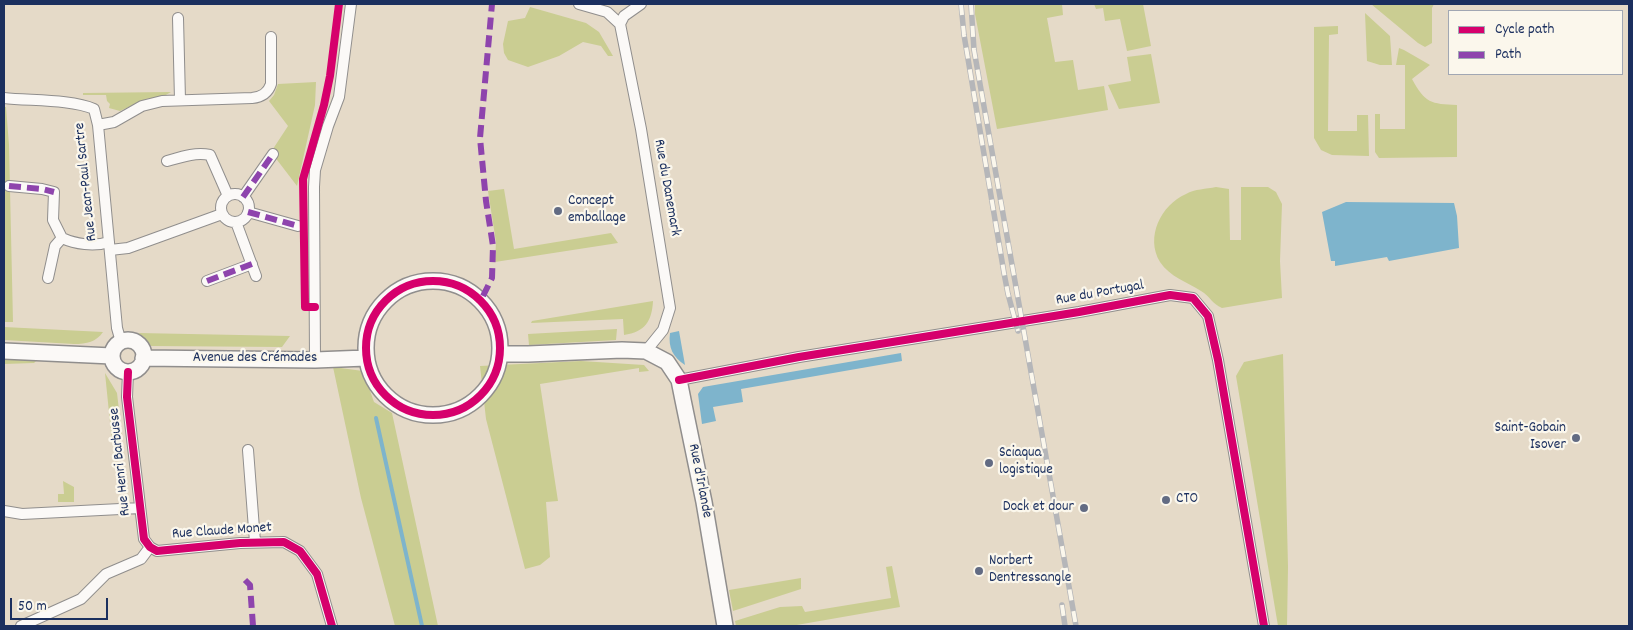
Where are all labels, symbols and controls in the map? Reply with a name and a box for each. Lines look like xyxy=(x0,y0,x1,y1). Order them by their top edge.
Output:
legend xyxy=(1448,10,1623,75)
text: Cycle path xyxy=(1495,19,1554,41)
text: Path xyxy=(1495,44,1521,66)
street label: Rue Jean-Paul Sartre xyxy=(72,122,102,242)
street label: Rue du Danemark xyxy=(649,138,683,238)
place label: Concept emballage xyxy=(568,193,626,228)
marker: Concept emballage xyxy=(552,205,564,217)
street label: Rue du Portugal xyxy=(1055,277,1145,311)
street label: Avenue des Crémades xyxy=(193,350,317,368)
street label: Rue Henri Barbusse xyxy=(106,407,136,517)
place label: Saint-Gobain Isover xyxy=(1495,420,1566,455)
marker: Saint-Gobain Isover xyxy=(1570,432,1582,444)
street label: Rue d'Irlande xyxy=(683,442,715,520)
place label: Sciaqua logistique xyxy=(999,445,1053,480)
marker: Sciaqua logistique xyxy=(983,457,995,469)
place label: CTO xyxy=(1176,491,1198,509)
marker: CTO xyxy=(1160,494,1172,506)
place label: Dock et dour xyxy=(1003,499,1074,517)
marker: Dock et dour xyxy=(1078,502,1090,514)
street label: Rue Claude Monet xyxy=(172,520,272,544)
place label: Norbert Dentressangle xyxy=(989,553,1071,588)
marker: Norbert Dentressangle xyxy=(973,565,985,577)
scale bar xyxy=(12,588,110,620)
text: 50 m xyxy=(18,596,47,618)

